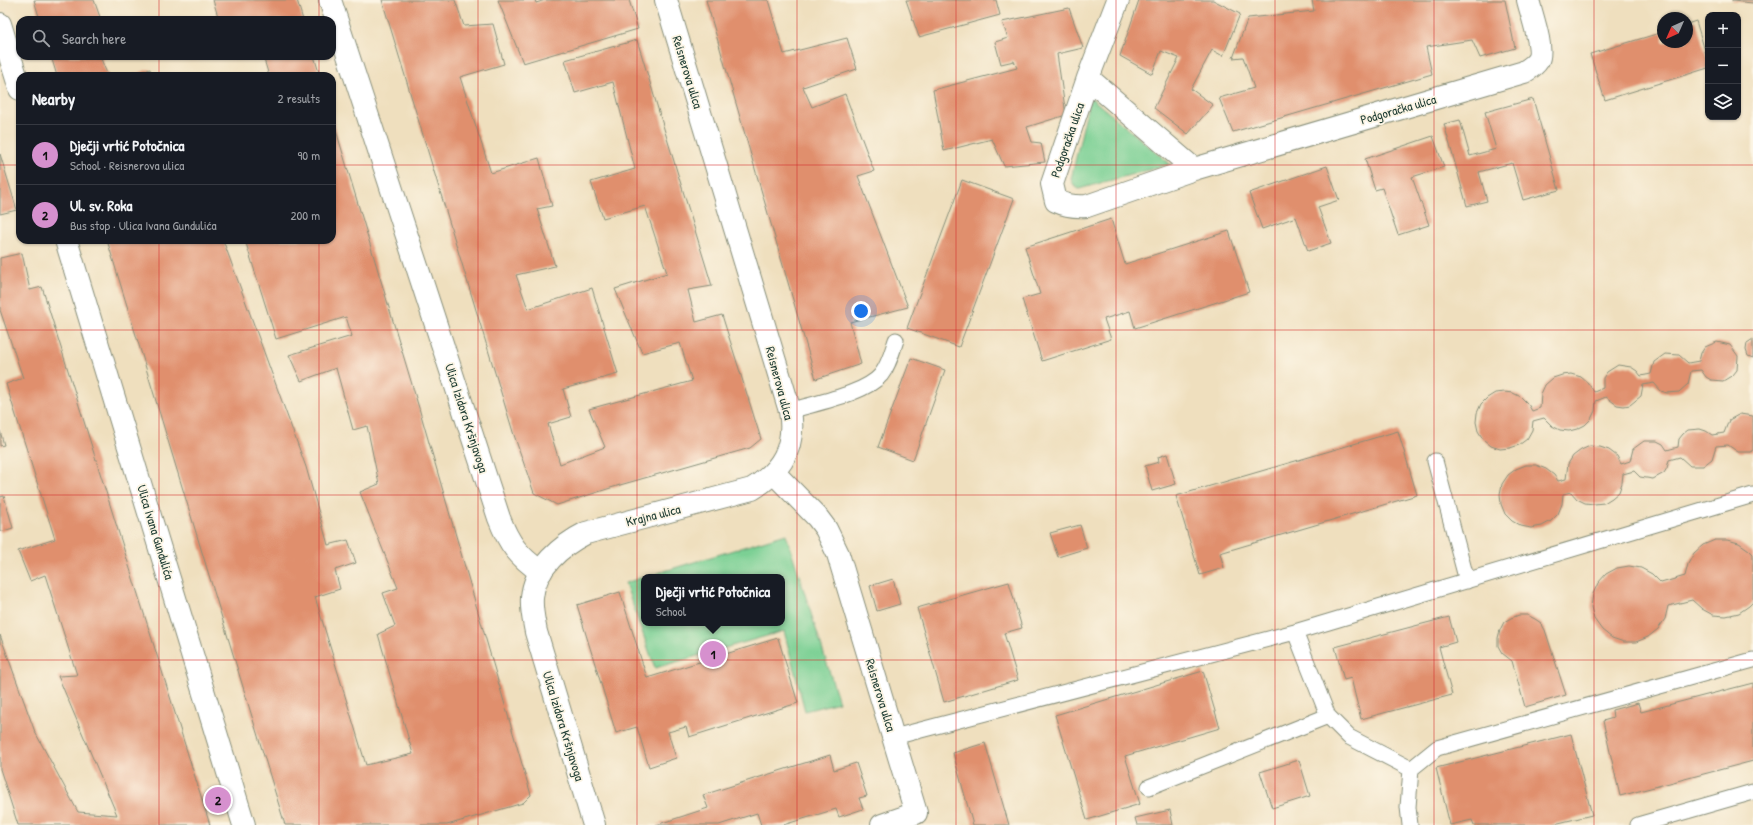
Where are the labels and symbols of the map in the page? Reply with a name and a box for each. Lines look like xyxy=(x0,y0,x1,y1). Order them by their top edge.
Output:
north arrow xyxy=(1657,12,1693,48)
street label: Reisnerova ulica xyxy=(668,33,708,111)
street label: Podgoračka ulica xyxy=(1358,90,1438,128)
street label: Podgoračka ulica xyxy=(1046,100,1088,180)
your location xyxy=(851,301,871,321)
street label: Reisnerova ulica xyxy=(762,344,798,422)
street label: Ulica Izidora Kršnjavoga xyxy=(441,361,493,475)
street label: Ulica Ivana Gundulića xyxy=(133,482,179,582)
street label: Krajna ulica xyxy=(624,500,682,530)
pin: 1 xyxy=(700,639,726,669)
street label: Reisnerova ulica xyxy=(861,656,901,734)
street label: Ulica Izidora Kršnjavoga xyxy=(539,669,589,783)
pin: 2 xyxy=(205,785,231,815)

